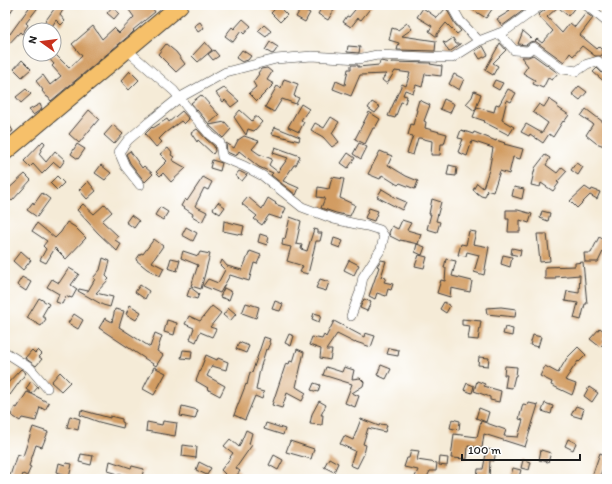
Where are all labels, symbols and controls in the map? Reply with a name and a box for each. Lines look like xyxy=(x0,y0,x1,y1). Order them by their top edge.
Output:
north arrow xyxy=(22,22,62,62)
text: N xyxy=(26,35,40,45)
scale bar xyxy=(462,436,580,462)
text: 100 m xyxy=(468,443,501,457)

